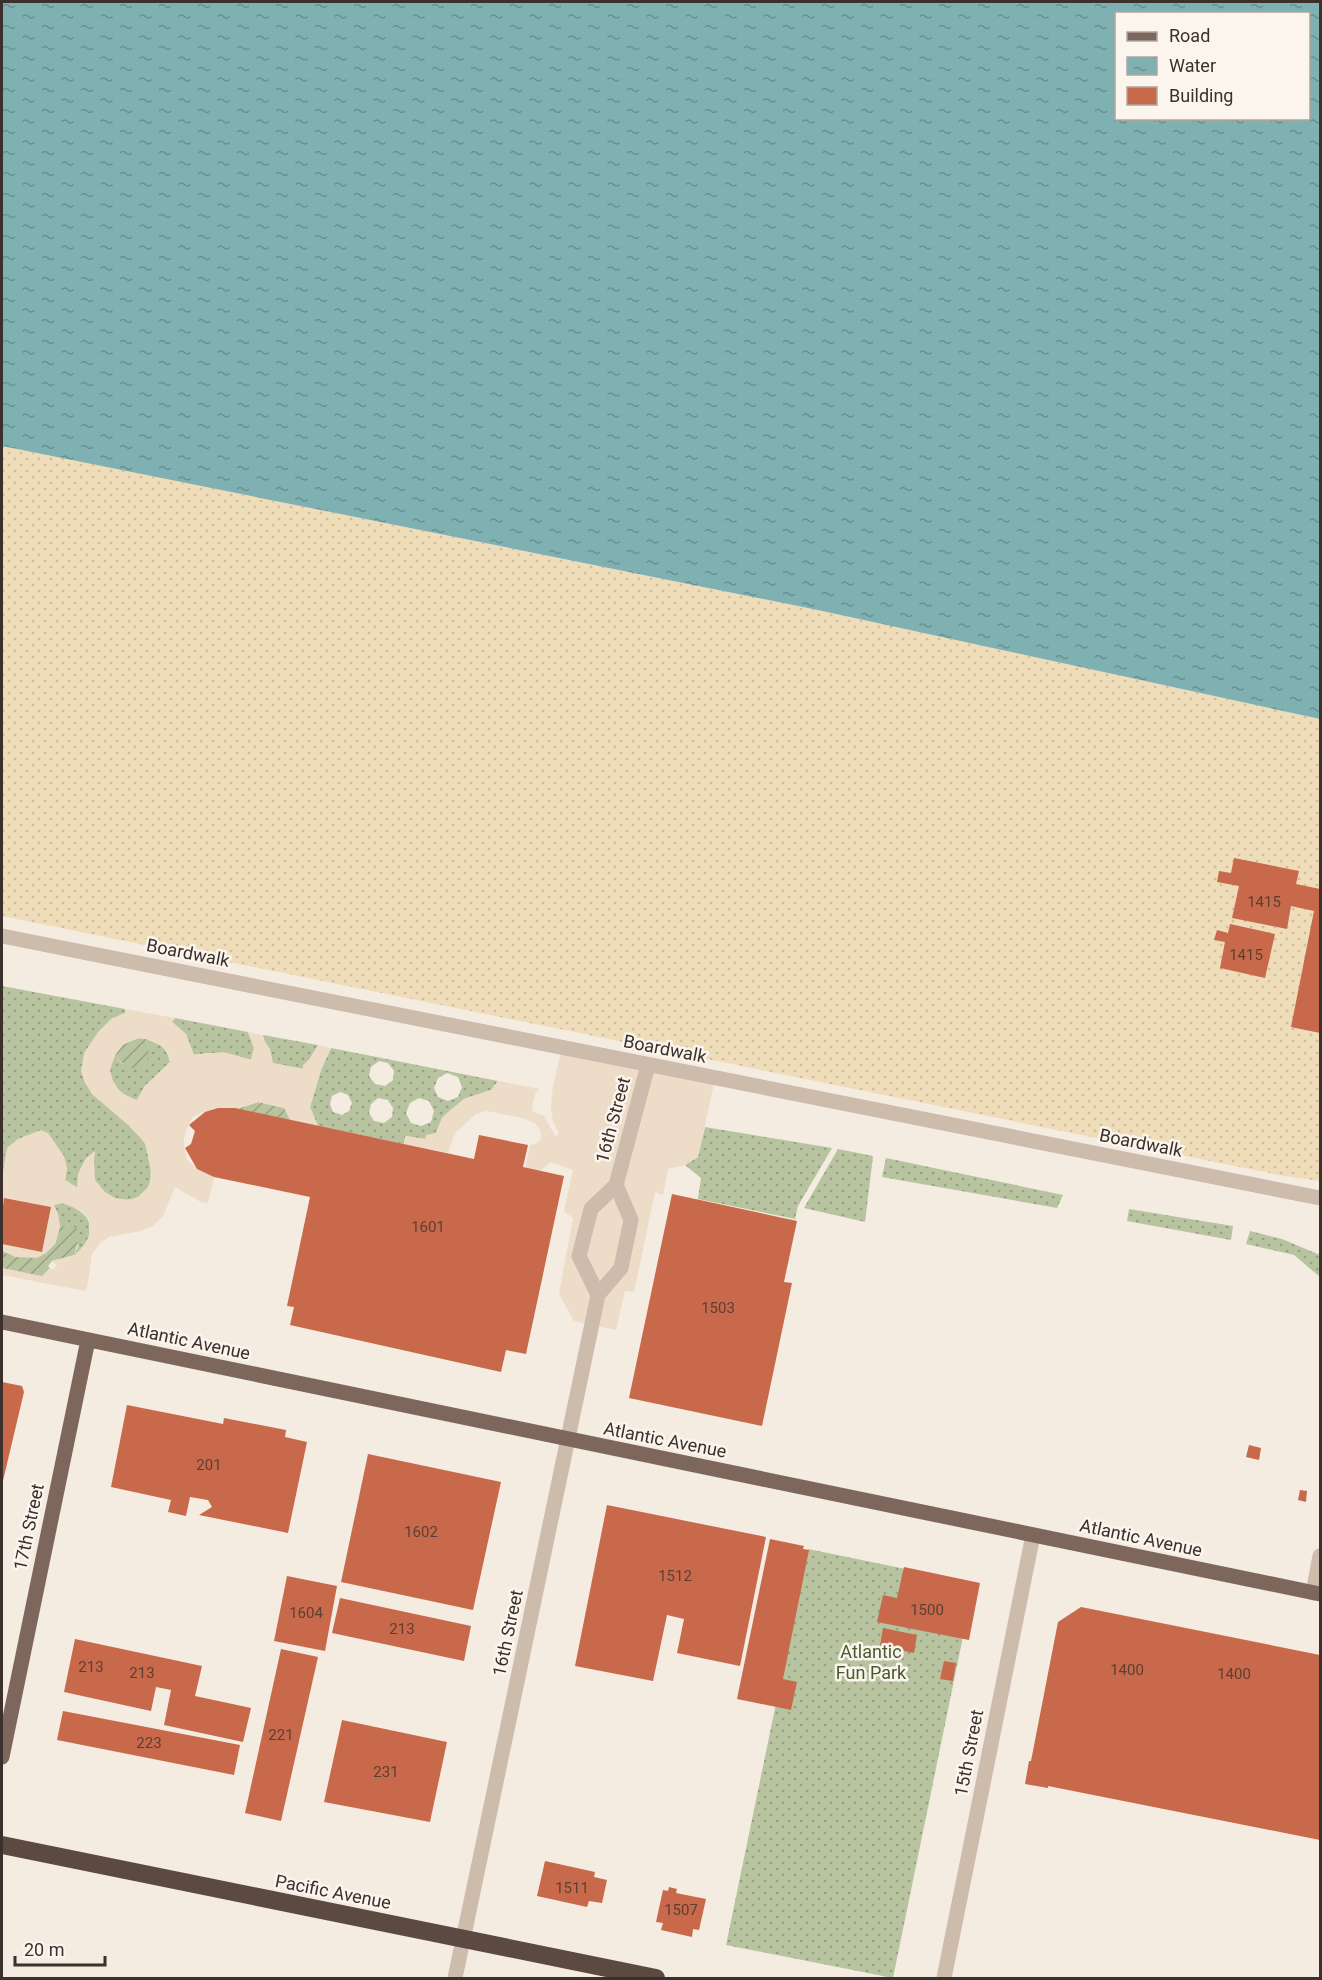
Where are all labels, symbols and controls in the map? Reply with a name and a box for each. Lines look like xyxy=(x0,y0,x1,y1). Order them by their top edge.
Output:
legend xyxy=(1115,12,1310,120)
text: Road xyxy=(1169,25,1210,46)
text: Water xyxy=(1169,55,1216,76)
text: Building xyxy=(1169,85,1233,106)
house number: 1415 xyxy=(1247,893,1281,911)
street label: Boardwalk xyxy=(145,934,232,971)
house number: 1415 xyxy=(1229,946,1263,964)
street label: Boardwalk xyxy=(622,1030,709,1067)
street label: 16th Street xyxy=(591,1075,634,1165)
street label: Boardwalk xyxy=(1098,1124,1185,1161)
house number: 1601 xyxy=(411,1218,445,1236)
house number: 1503 xyxy=(701,1299,735,1317)
street label: Atlantic Avenue xyxy=(126,1317,252,1364)
street label: Atlantic Avenue xyxy=(602,1417,728,1462)
house number: 201 xyxy=(196,1456,222,1474)
street label: 17th Street xyxy=(9,1482,48,1572)
street label: Atlantic Avenue xyxy=(1078,1514,1204,1561)
house number: 1602 xyxy=(404,1523,438,1541)
house number: 1512 xyxy=(658,1567,692,1585)
street label: 16th Street xyxy=(488,1588,527,1678)
house number: 1500 xyxy=(910,1601,944,1619)
house number: 1604 xyxy=(289,1604,323,1622)
house number: 213 xyxy=(389,1620,415,1638)
park label: Atlantic Fun Park xyxy=(836,1641,907,1683)
house number: 213 xyxy=(78,1658,104,1676)
house number: 1400 xyxy=(1110,1661,1144,1679)
house number: 213 xyxy=(129,1664,155,1682)
house number: 1400 xyxy=(1217,1665,1251,1683)
street label: 15th Street xyxy=(950,1708,987,1798)
house number: 221 xyxy=(268,1726,294,1744)
house number: 223 xyxy=(136,1734,162,1752)
house number: 231 xyxy=(373,1763,399,1781)
street label: Pacific Avenue xyxy=(273,1870,393,1913)
house number: 1511 xyxy=(555,1879,589,1897)
house number: 1507 xyxy=(664,1901,698,1919)
scale bar xyxy=(15,1929,105,1967)
text: 20 m xyxy=(24,1939,64,1960)

